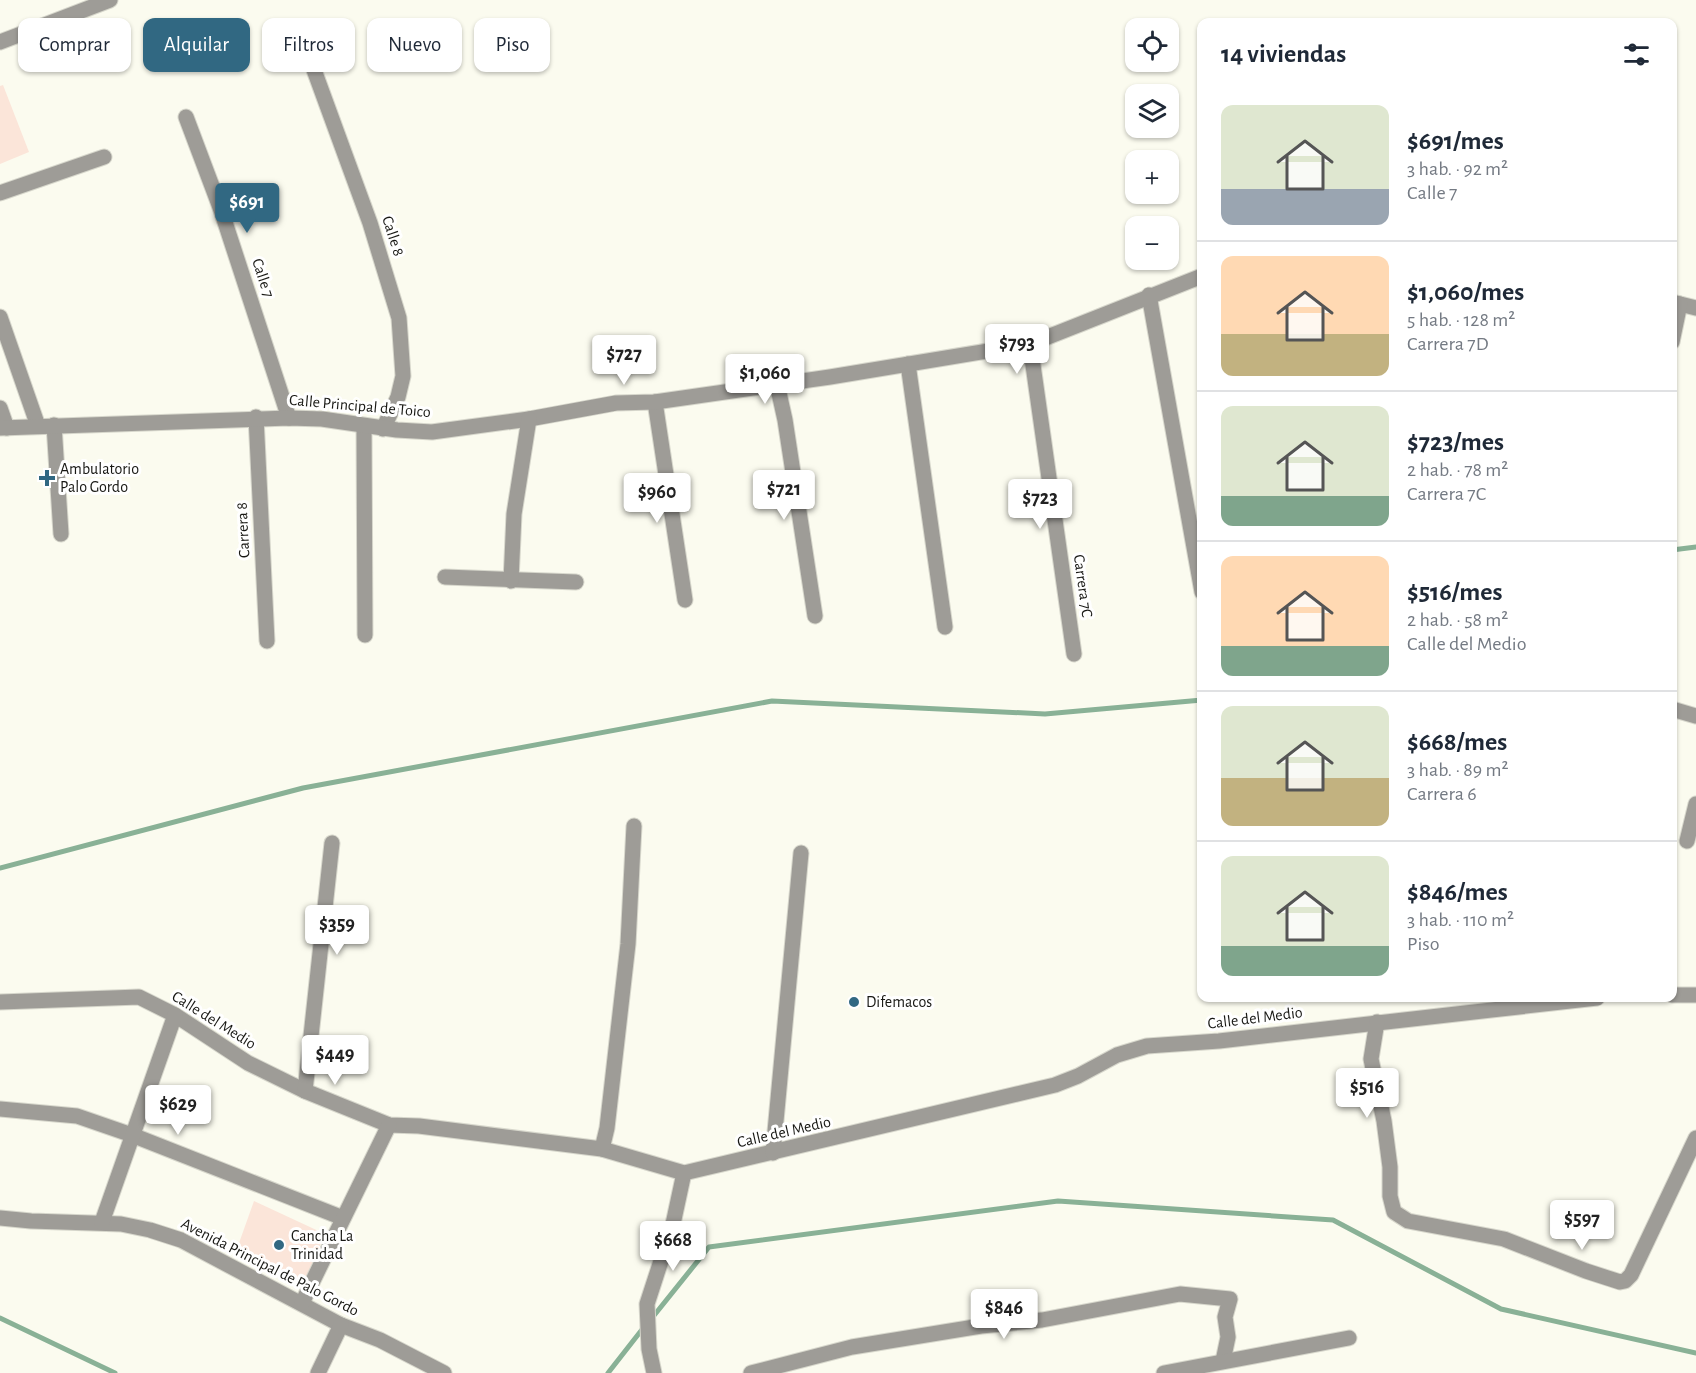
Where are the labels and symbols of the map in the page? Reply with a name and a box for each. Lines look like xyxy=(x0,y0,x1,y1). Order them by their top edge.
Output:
pin: $691 xyxy=(211,183,283,234)
street label: Calle 8 xyxy=(379,214,407,258)
street label: Calle 7 xyxy=(249,256,277,300)
pin: $793 xyxy=(981,324,1053,375)
pin: $727 xyxy=(588,335,660,386)
pin: $1,060 xyxy=(716,354,814,405)
street label: Calle Principal de Toico xyxy=(289,392,432,420)
place label: Ambulatorio Palo Gordo xyxy=(60,461,139,495)
marker: Ambulatorio Palo Gordo xyxy=(38,469,56,487)
pin: $721 xyxy=(748,470,820,521)
pin: $960 xyxy=(621,473,693,524)
pin: $723 xyxy=(1004,479,1076,530)
street label: Carrera 8 xyxy=(234,502,252,558)
street label: Carrera 7C xyxy=(1071,554,1095,618)
pin: $359 xyxy=(301,905,373,956)
street label: Calle del Medio xyxy=(169,988,259,1052)
place label: Difemacos xyxy=(866,994,932,1010)
marker: Difemacos xyxy=(847,995,861,1009)
street label: Calle del Medio xyxy=(1207,1004,1304,1032)
pin: $449 xyxy=(299,1035,371,1086)
pin: $516 xyxy=(1331,1068,1403,1119)
pin: $629 xyxy=(142,1085,214,1136)
street label: Calle del Medio xyxy=(736,1113,833,1151)
pin: $597 xyxy=(1546,1200,1618,1251)
street label: Avenida Principal de Palo Gordo xyxy=(179,1215,362,1319)
pin: $668 xyxy=(637,1221,709,1272)
place label: Cancha La Trinidad xyxy=(291,1228,353,1262)
marker: Cancha La Trinidad xyxy=(272,1238,286,1252)
pin: $846 xyxy=(968,1289,1040,1340)

